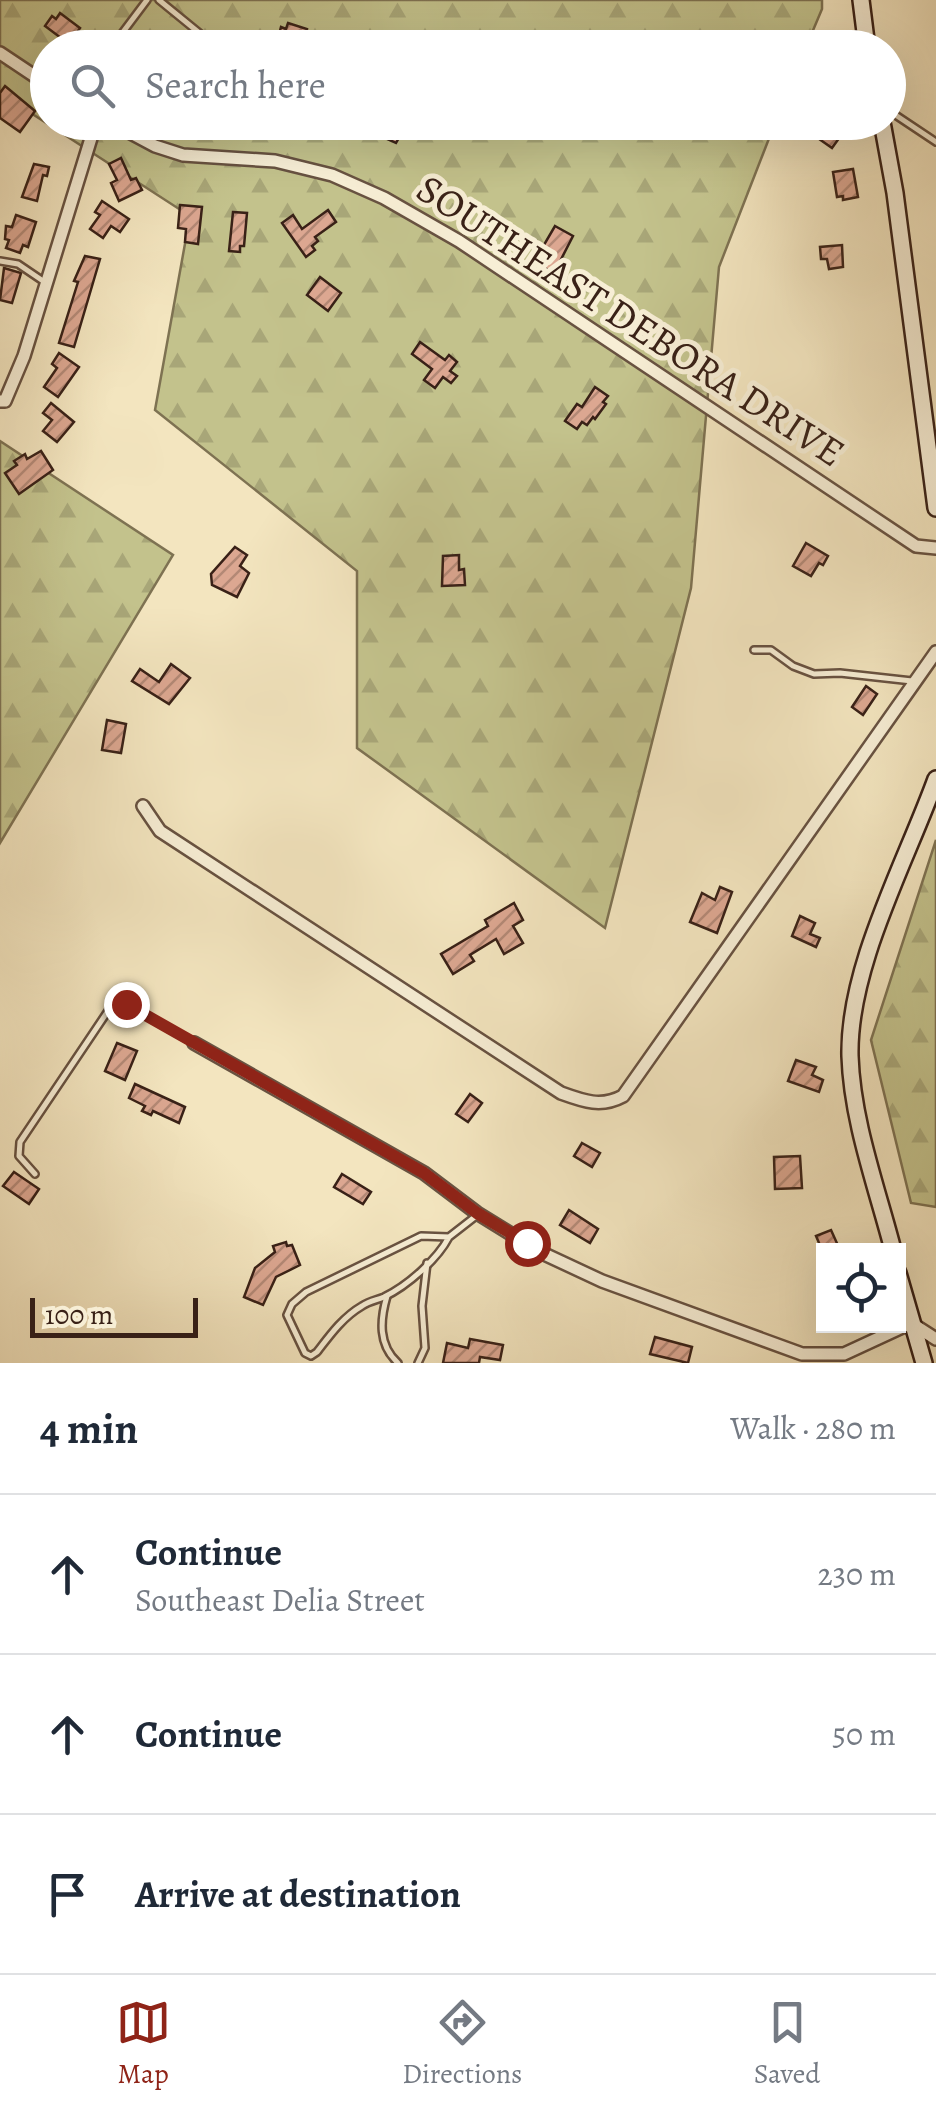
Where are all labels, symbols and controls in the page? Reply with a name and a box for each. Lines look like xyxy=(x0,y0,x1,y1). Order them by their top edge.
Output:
search box xyxy=(30,30,906,140)
icon: search xyxy=(65,58,120,113)
text: Search here xyxy=(145,59,326,111)
street label: SOUTHEAST DEBORA DRIVE xyxy=(406,161,855,480)
route end xyxy=(104,982,150,1028)
route start xyxy=(505,1221,551,1267)
map controls xyxy=(816,1243,906,1333)
button: locate xyxy=(816,1243,906,1333)
scale bar xyxy=(30,1293,198,1338)
text: 100 m xyxy=(45,1296,113,1334)
text: 4 min xyxy=(40,1400,138,1457)
text: Walk · 280 m xyxy=(730,1406,896,1450)
text: Continue xyxy=(135,1526,282,1578)
icon: ahead xyxy=(40,1547,95,1602)
text: 230 m xyxy=(817,1552,896,1596)
text: Southeast Delia Street xyxy=(135,1578,425,1622)
icon: ahead xyxy=(40,1707,95,1762)
text: Continue xyxy=(135,1708,282,1760)
text: 50 m xyxy=(832,1712,896,1756)
icon: arrive xyxy=(40,1867,95,1922)
text: Arrive at destination xyxy=(135,1868,461,1920)
tab: Map xyxy=(116,1995,171,2093)
tab: Directions xyxy=(402,1995,522,2093)
tab: Saved xyxy=(754,1995,820,2093)

